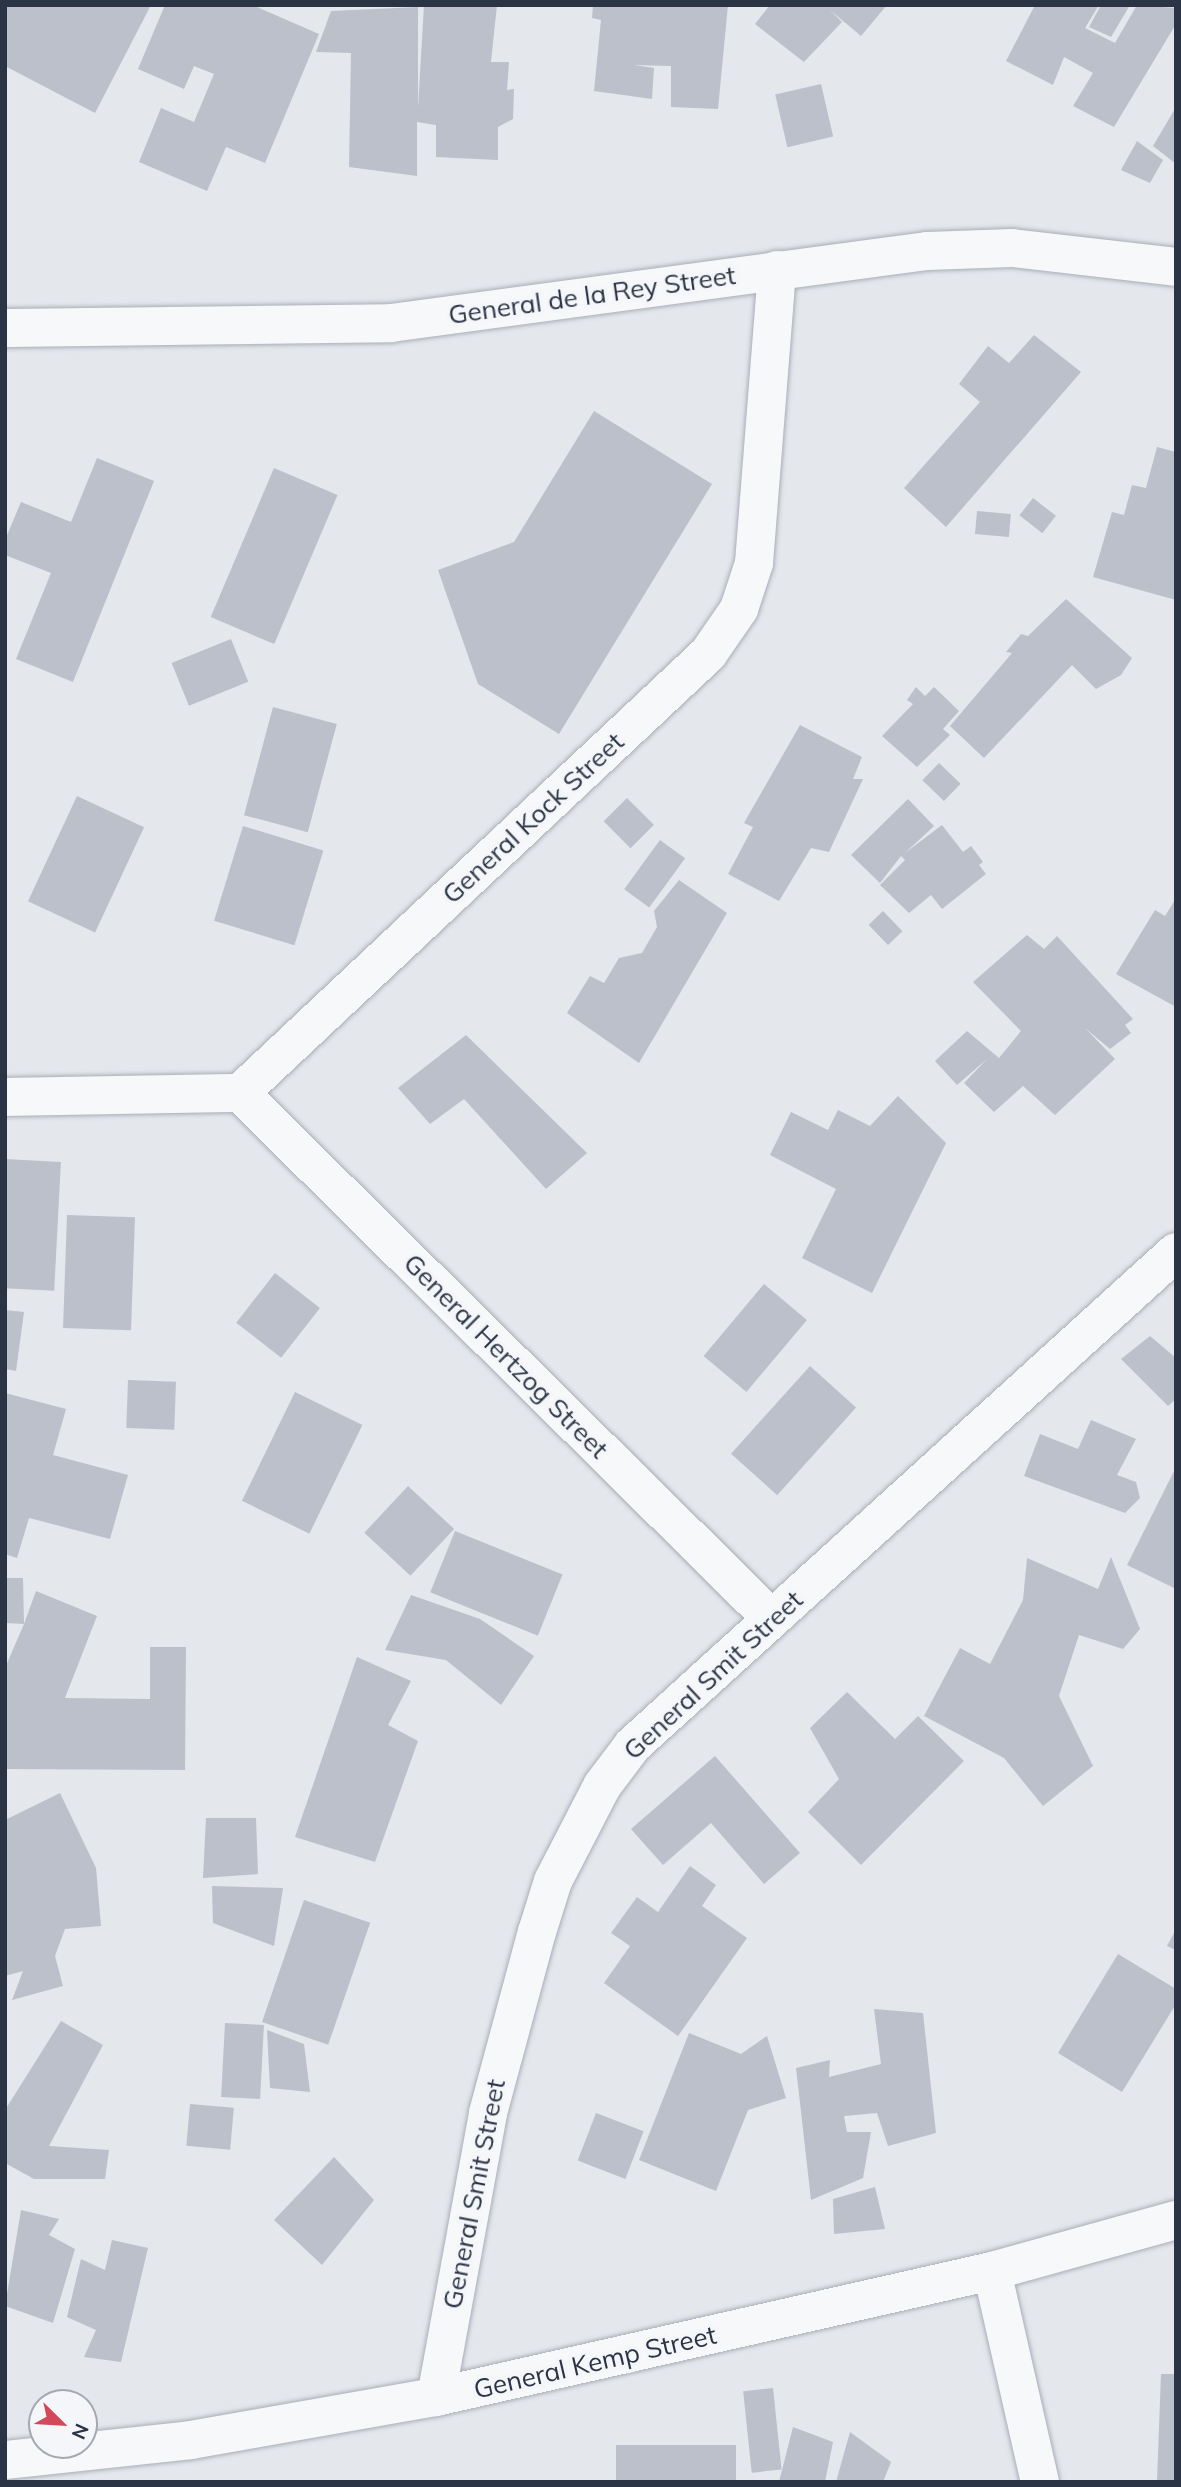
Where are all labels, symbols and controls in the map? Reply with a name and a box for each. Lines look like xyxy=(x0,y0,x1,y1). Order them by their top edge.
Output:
street label: General de la Rey Street xyxy=(446,259,738,331)
street label: General Kock Street xyxy=(436,726,630,910)
street label: General Hertzog Street xyxy=(397,1247,615,1465)
street label: General Smit Street xyxy=(617,1584,809,1766)
street label: General Smit Street xyxy=(436,2076,512,2312)
street label: General Kemp Street xyxy=(471,2319,719,2405)
north arrow xyxy=(28,2389,98,2459)
text: N xyxy=(66,2420,94,2443)

